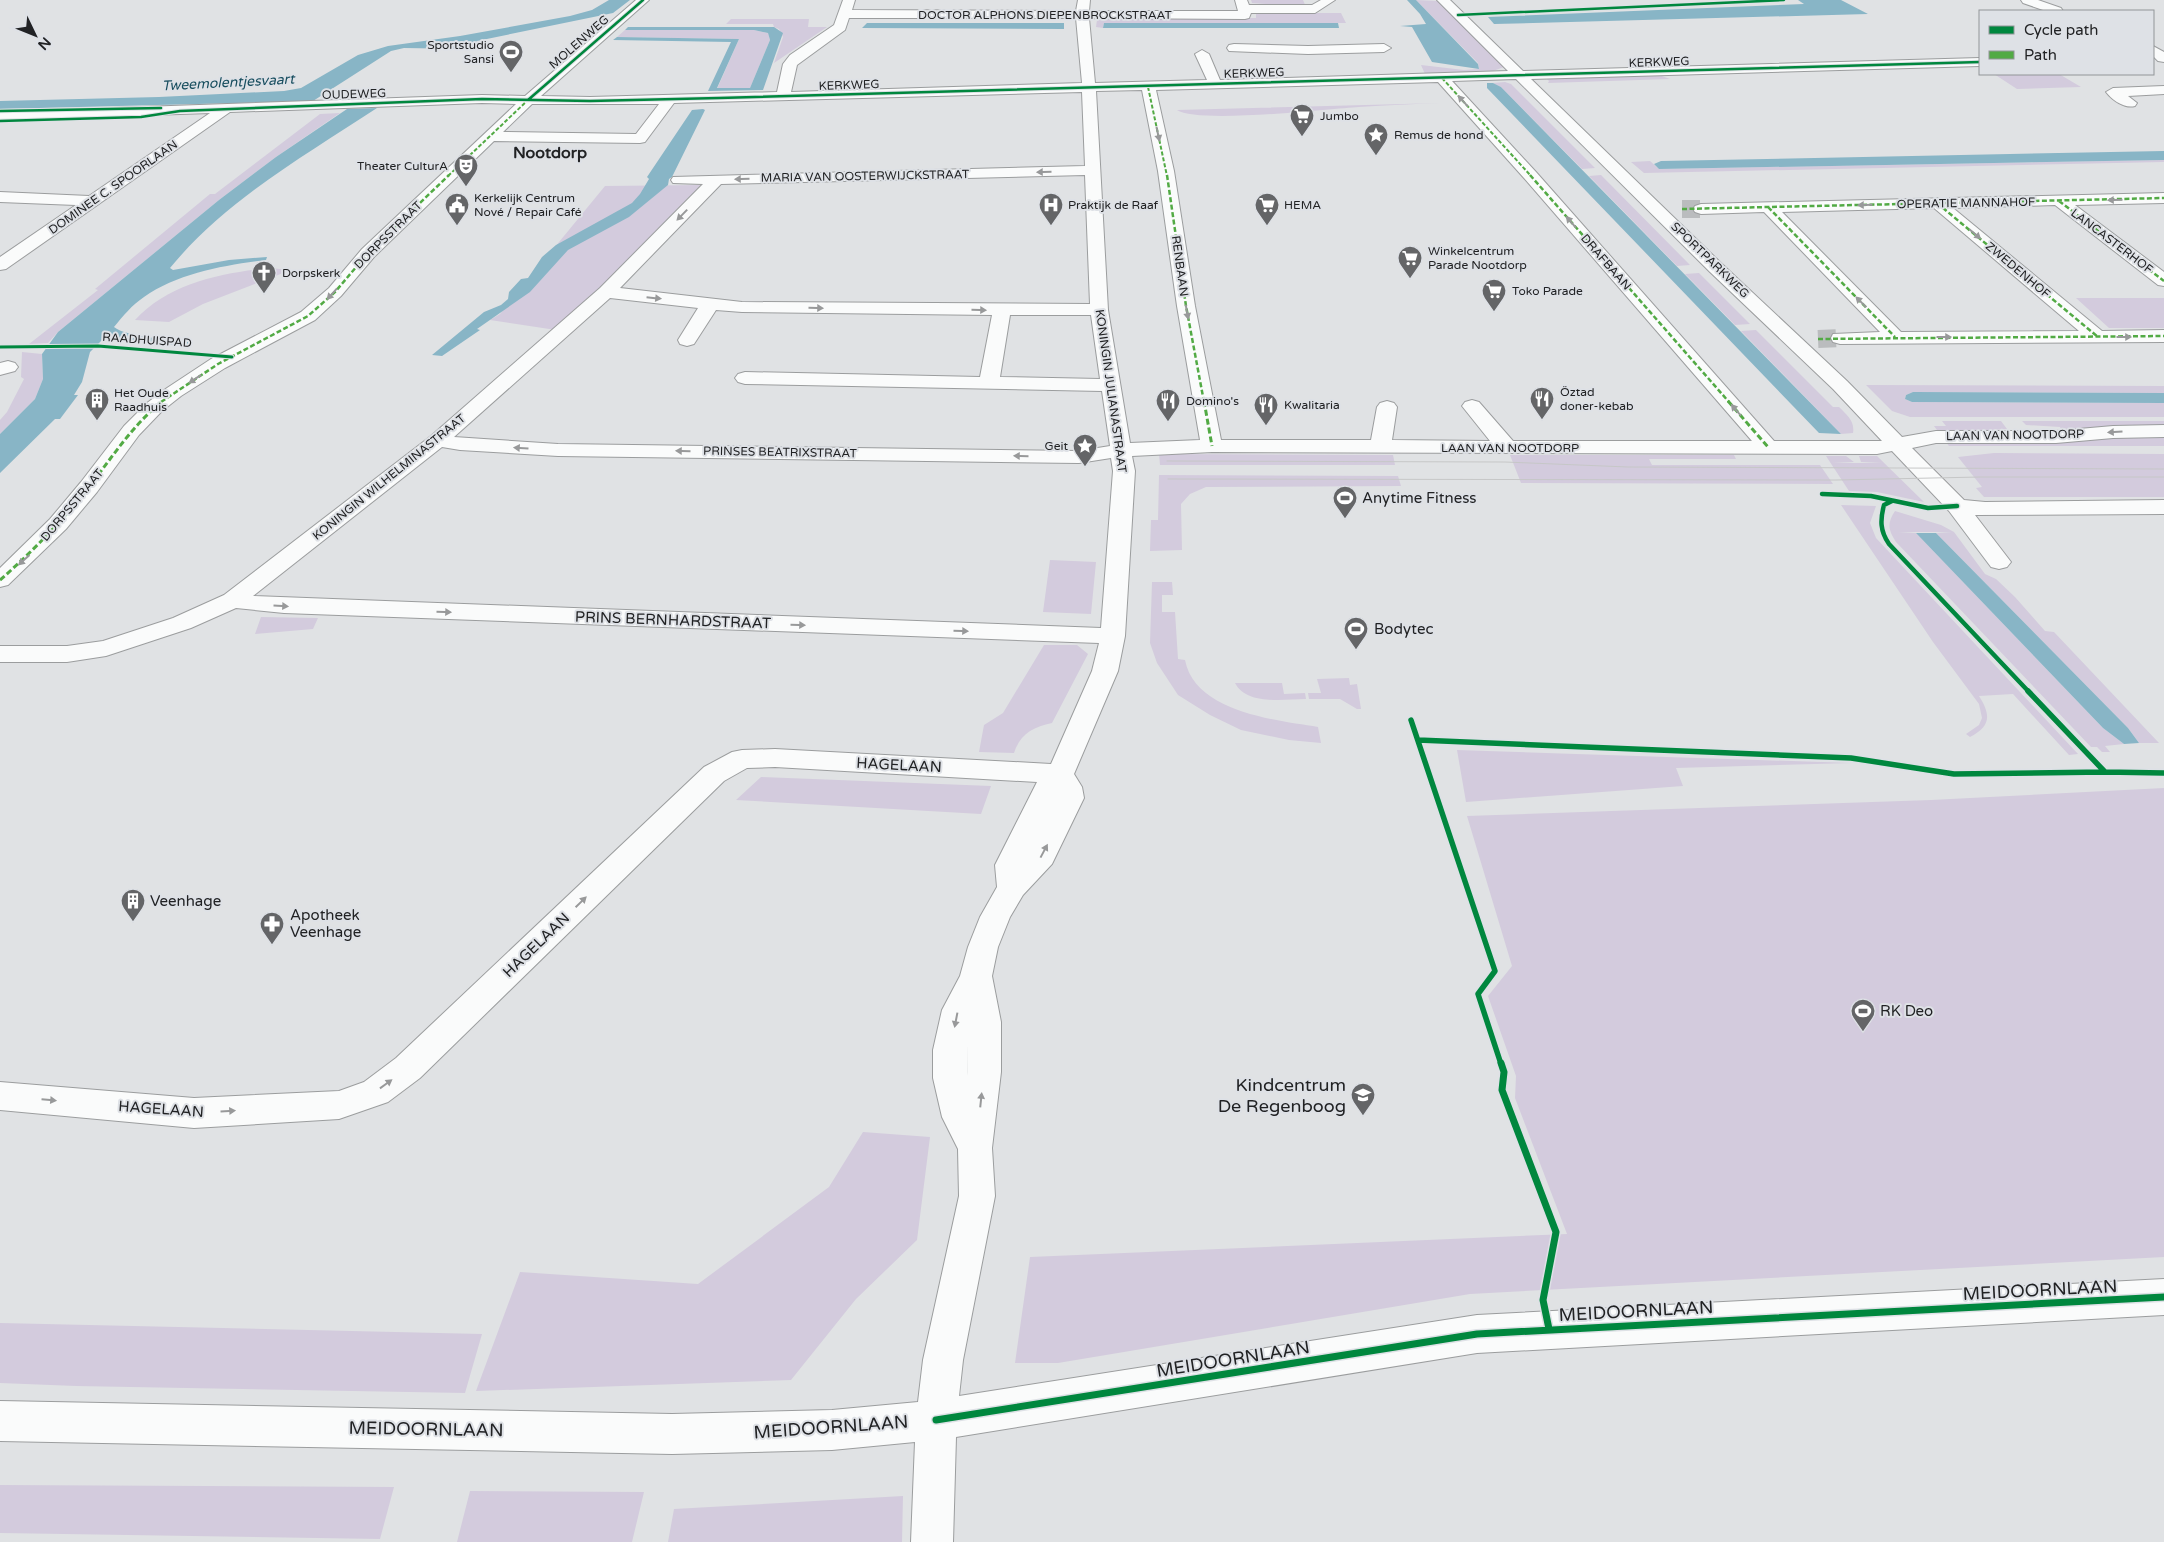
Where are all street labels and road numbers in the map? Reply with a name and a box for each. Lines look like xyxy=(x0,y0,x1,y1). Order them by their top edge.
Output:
street label: DOCTOR ALPHONS DIEPENBROCKSTRAAT xyxy=(918,8,1173,22)
street label: MOLENWEG xyxy=(546,12,612,72)
street label: KERKWEG xyxy=(1628,54,1690,70)
street label: KERKWEG xyxy=(1223,65,1285,81)
street label: KERKWEG xyxy=(818,77,880,93)
street label: OUDEWEG xyxy=(322,86,386,102)
street label: DOMINEE C. SPOORLAAN xyxy=(46,137,180,237)
street label: MARIA VAN OOSTERWIJCKSTRAAT xyxy=(761,167,970,185)
street label: OPERATIE MANNAHOF xyxy=(1897,195,2035,211)
street label: DORPSSTRAAT xyxy=(351,198,425,272)
street label: LANCASTERHOF xyxy=(2068,206,2156,276)
street label: SPORTPARKWEG xyxy=(1668,219,1752,301)
street label: DRAFBAAN xyxy=(1578,231,1634,293)
street label: RENBAAN xyxy=(1169,235,1191,297)
street label: ZWEDENHOF xyxy=(1983,239,2053,301)
street label: KONINGIN JULIANASTRAAT xyxy=(1093,308,1130,474)
street label: RAADHUISPAD xyxy=(102,330,192,350)
street label: KONINGIN WILHELMINASTRAAT xyxy=(310,411,469,543)
street label: LAAN VAN NOOTDORP xyxy=(1946,427,2084,443)
street label: LAAN VAN NOOTDORP xyxy=(1441,441,1579,455)
street label: PRINSES BEATRIXSTRAAT xyxy=(703,444,858,460)
street label: DORPSSTRAAT xyxy=(38,466,107,544)
street label: PRINS BERNHARDSTRAAT xyxy=(575,608,771,632)
street label: HAGELAAN xyxy=(856,754,942,776)
street label: HAGELAAN xyxy=(499,909,573,981)
street label: HAGELAAN xyxy=(118,1097,204,1121)
street label: MEIDOORNLAAN xyxy=(1962,1275,2118,1305)
street label: MEIDOORNLAAN xyxy=(1558,1296,1714,1326)
street label: MEIDOORNLAAN xyxy=(1155,1336,1311,1382)
street label: MEIDOORNLAAN xyxy=(753,1411,909,1443)
street label: MEIDOORNLAAN xyxy=(348,1417,504,1441)

